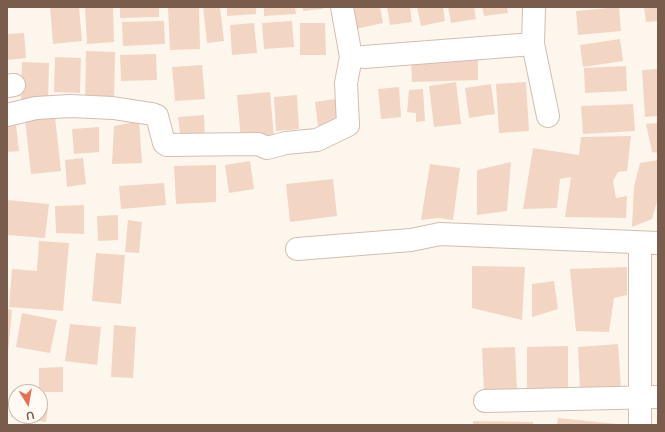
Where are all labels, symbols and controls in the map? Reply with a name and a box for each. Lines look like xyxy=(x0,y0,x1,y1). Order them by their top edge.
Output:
north arrow xyxy=(8,384,48,424)
text: U xyxy=(25,408,35,422)

